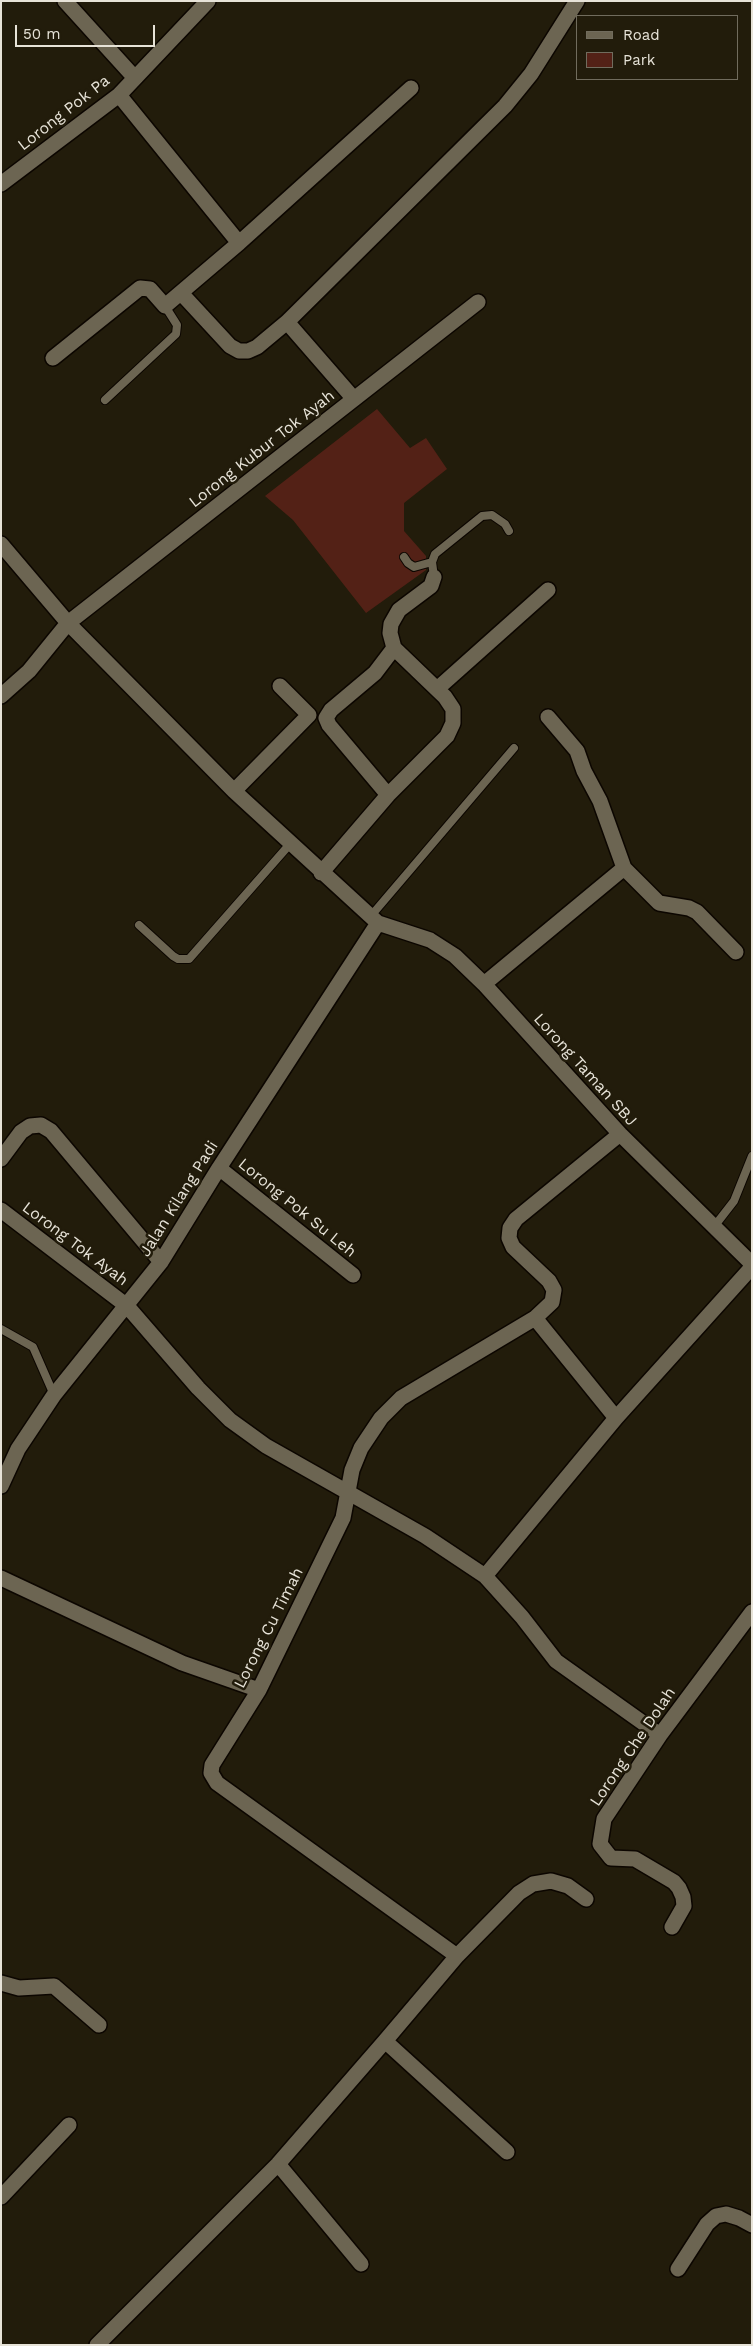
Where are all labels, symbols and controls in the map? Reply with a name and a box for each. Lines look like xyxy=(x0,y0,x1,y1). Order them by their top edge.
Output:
scale bar xyxy=(18,15,158,47)
legend xyxy=(576,15,738,80)
text: 50 m xyxy=(23,25,60,43)
text: Road xyxy=(623,26,660,44)
text: Park xyxy=(623,51,655,69)
street label: Lorong Pok Pa xyxy=(14,71,114,155)
street label: Lorong Kubur Tok Ayah xyxy=(185,386,339,512)
street label: Lorong Taman SBJ xyxy=(529,1010,641,1130)
street label: Jalan Kilang Padi xyxy=(136,1138,222,1260)
street label: Lorong Pok Su Leh xyxy=(234,1154,360,1262)
street label: Lorong Tok Ayah xyxy=(18,1198,132,1290)
street label: Lorong Cu Timah xyxy=(230,1564,308,1692)
street label: Lorong Che Dolah xyxy=(586,1684,680,1810)

